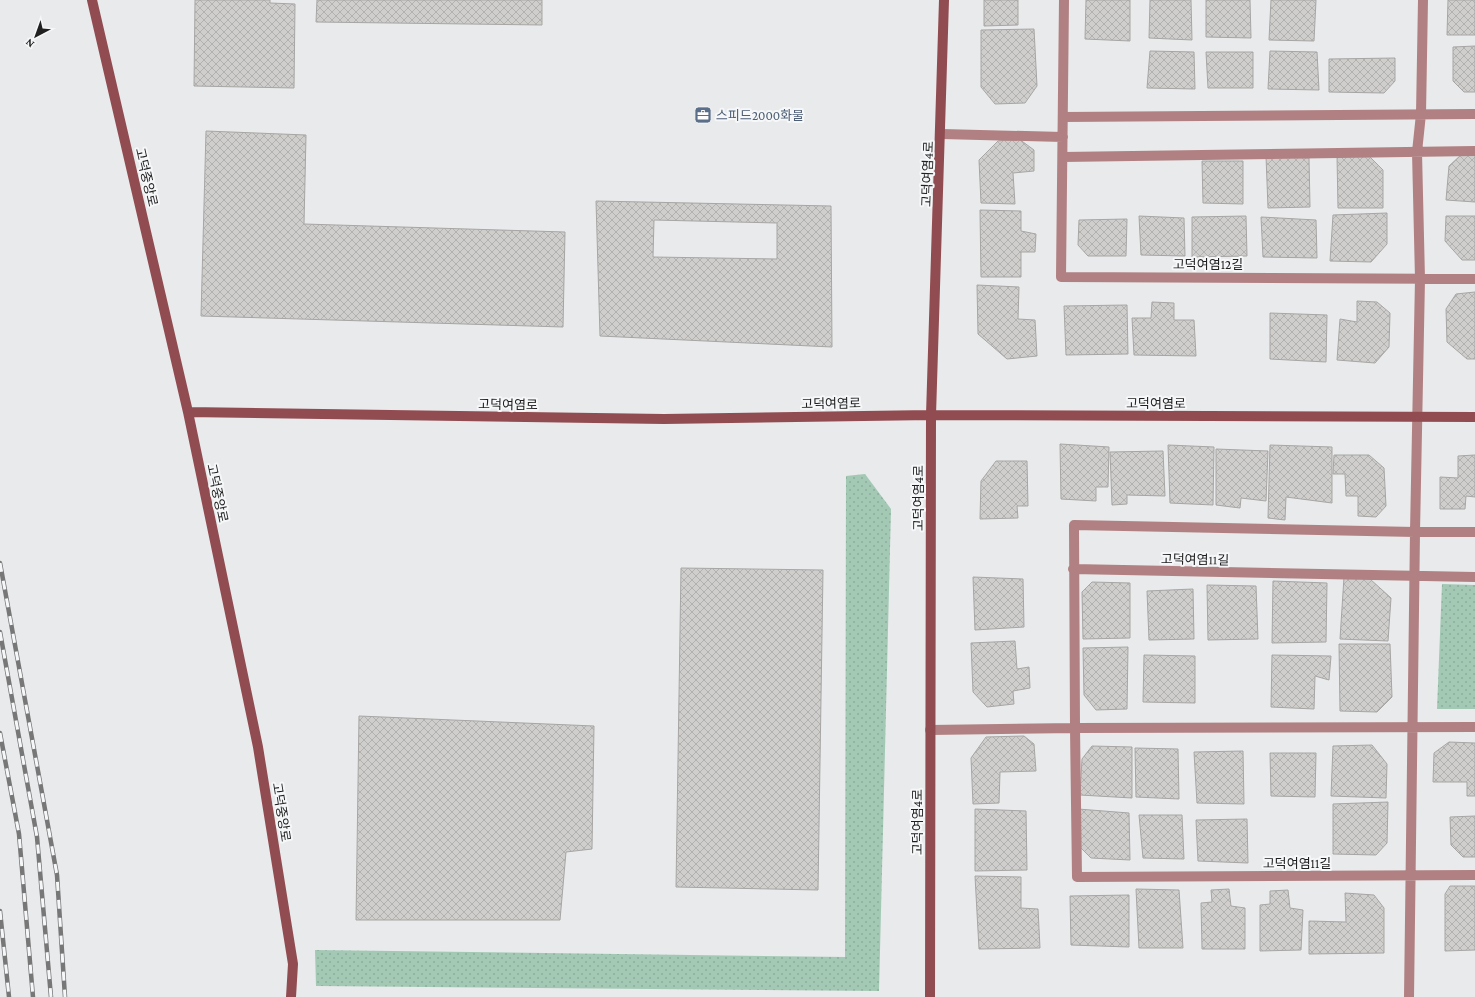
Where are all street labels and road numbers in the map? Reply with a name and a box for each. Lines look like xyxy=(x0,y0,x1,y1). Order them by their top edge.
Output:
street label: 고덕여염4로 xyxy=(919,141,936,207)
street label: 고덕중앙로 xyxy=(132,146,161,208)
street label: 고덕여염12길 xyxy=(1173,257,1243,272)
street label: 고덕여염로 xyxy=(801,395,861,412)
street label: 고덕여염로 xyxy=(478,396,538,413)
street label: 고덕여염로 xyxy=(1126,396,1186,411)
street label: 고덕중앙로 xyxy=(204,462,231,524)
street label: 고덕여염4로 xyxy=(911,465,926,531)
street label: 고덕여염11길 xyxy=(1161,551,1229,568)
street label: 고덕중앙로 xyxy=(269,781,294,843)
street label: 고덕여염4로 xyxy=(910,789,925,855)
street label: 고덕여염11길 xyxy=(1263,856,1331,871)

